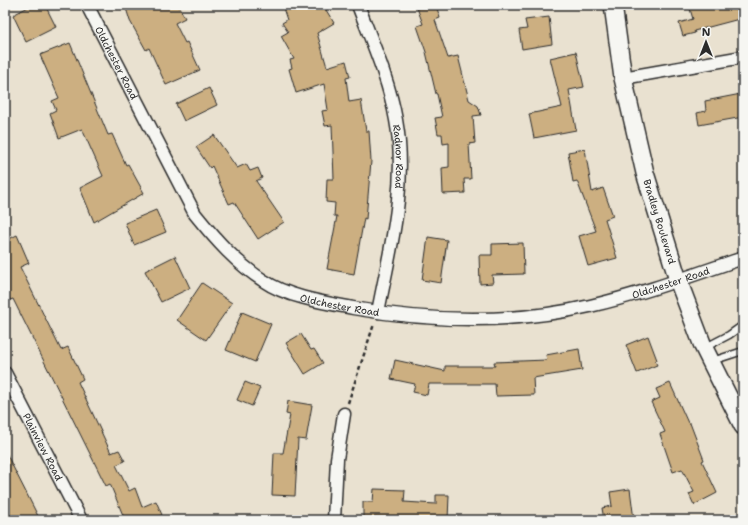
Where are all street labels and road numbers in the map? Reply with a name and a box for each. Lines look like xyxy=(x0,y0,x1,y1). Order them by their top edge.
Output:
street label: Oldchester Road xyxy=(92,24,141,102)
street label: Radnor Road xyxy=(390,123,406,190)
street label: Bradley Boulevard xyxy=(640,178,679,266)
street label: Oldchester Road xyxy=(630,264,712,302)
street label: Oldchester Road xyxy=(299,291,381,319)
street label: Plainview Road xyxy=(20,411,66,484)

